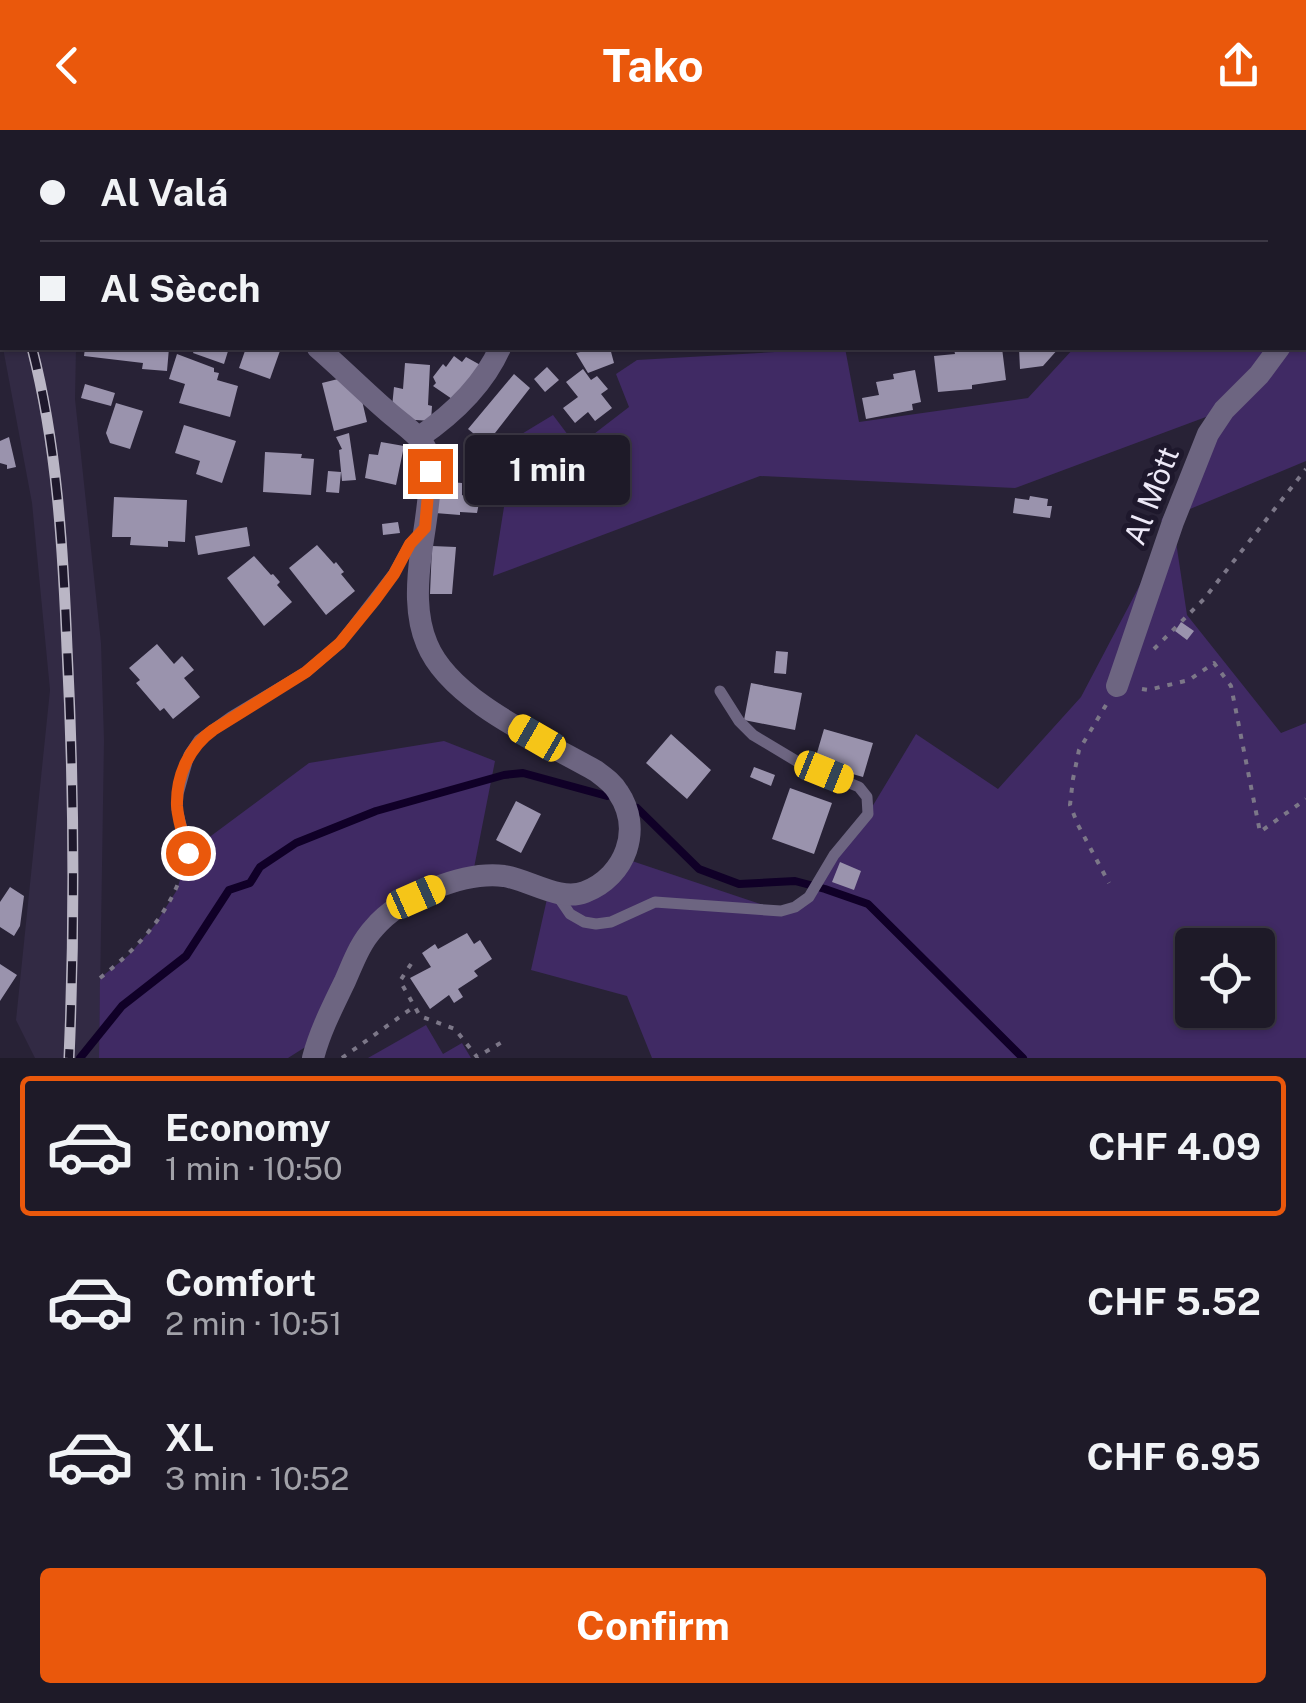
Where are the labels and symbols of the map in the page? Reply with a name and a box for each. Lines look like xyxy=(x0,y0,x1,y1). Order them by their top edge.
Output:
callout: 1 min xyxy=(465,436,630,506)
street label: Al Mòtt xyxy=(1116,441,1186,550)
route end xyxy=(408,449,453,494)
car xyxy=(504,710,570,766)
car xyxy=(791,747,857,797)
route start xyxy=(166,831,211,876)
car xyxy=(382,871,450,923)

